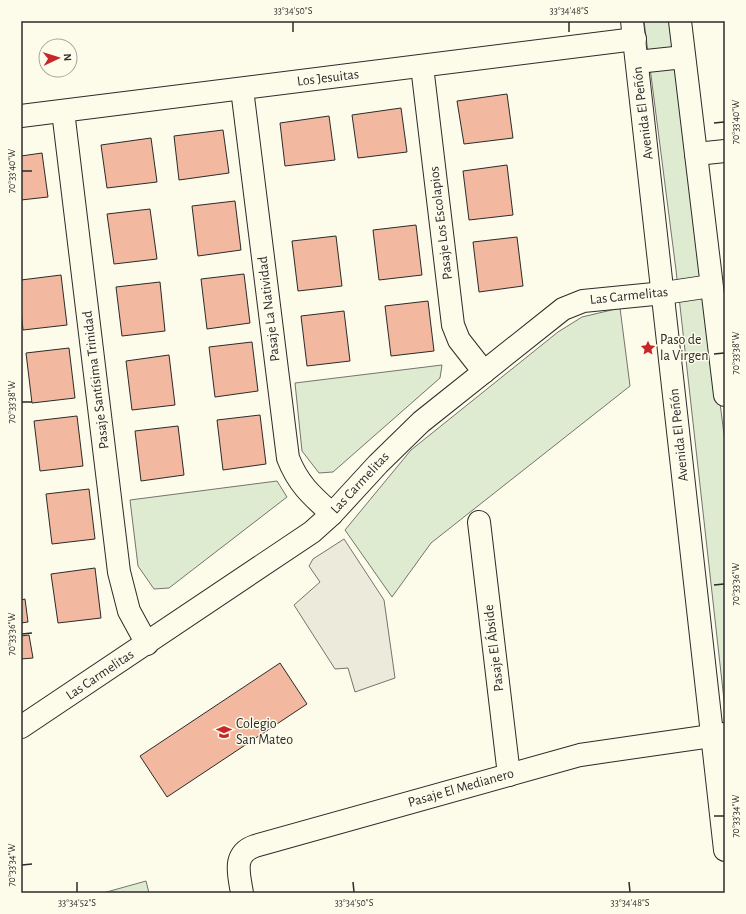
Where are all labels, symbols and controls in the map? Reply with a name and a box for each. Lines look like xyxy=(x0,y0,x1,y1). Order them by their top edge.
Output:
text: 33°34'50"S xyxy=(274,6,313,16)
text: 33°34'48"S xyxy=(550,6,589,16)
north arrow xyxy=(38,38,78,78)
text: N xyxy=(62,53,73,62)
street label: Avenida El Peñón xyxy=(630,66,656,160)
street label: Los Jesuitas xyxy=(296,67,360,89)
text: 70°33'40"W xyxy=(731,100,741,144)
text: 70°33'40"W xyxy=(7,149,17,193)
street label: Pasaje Los Escolapios xyxy=(427,165,455,281)
street label: Pasaje La Natividad xyxy=(256,256,282,362)
street label: Las Carmelitas xyxy=(589,285,669,307)
street label: Pasaje Santísima Trinidad xyxy=(81,310,111,450)
text: 70°33'38"W xyxy=(731,331,741,375)
place label: Paso de la Virgen xyxy=(660,333,709,363)
place icon: Paso de la Virgen xyxy=(639,339,657,357)
text: 70°33'38"W xyxy=(7,380,17,424)
street label: Avenida El Peñón xyxy=(667,388,691,482)
street label: Las Carmelitas xyxy=(328,450,392,516)
text: 70°33'36"W xyxy=(731,562,741,605)
street label: Pasaje El Ábside xyxy=(479,604,506,693)
text: 70°33'36"W xyxy=(7,612,17,655)
street label: Las Carmelitas xyxy=(64,647,136,703)
place label: Colegio San Mateo xyxy=(236,717,293,747)
school or university icon: Colegio San Mateo xyxy=(215,723,233,741)
street label: Pasaje El Medianero xyxy=(407,766,516,810)
text: 70°33'34"W xyxy=(731,794,741,838)
text: 70°33'34"W xyxy=(7,843,17,887)
text: 33°34'52"S xyxy=(58,898,96,908)
text: 33°34'50"S xyxy=(335,898,374,908)
text: 33°34'48"S xyxy=(611,898,650,908)

